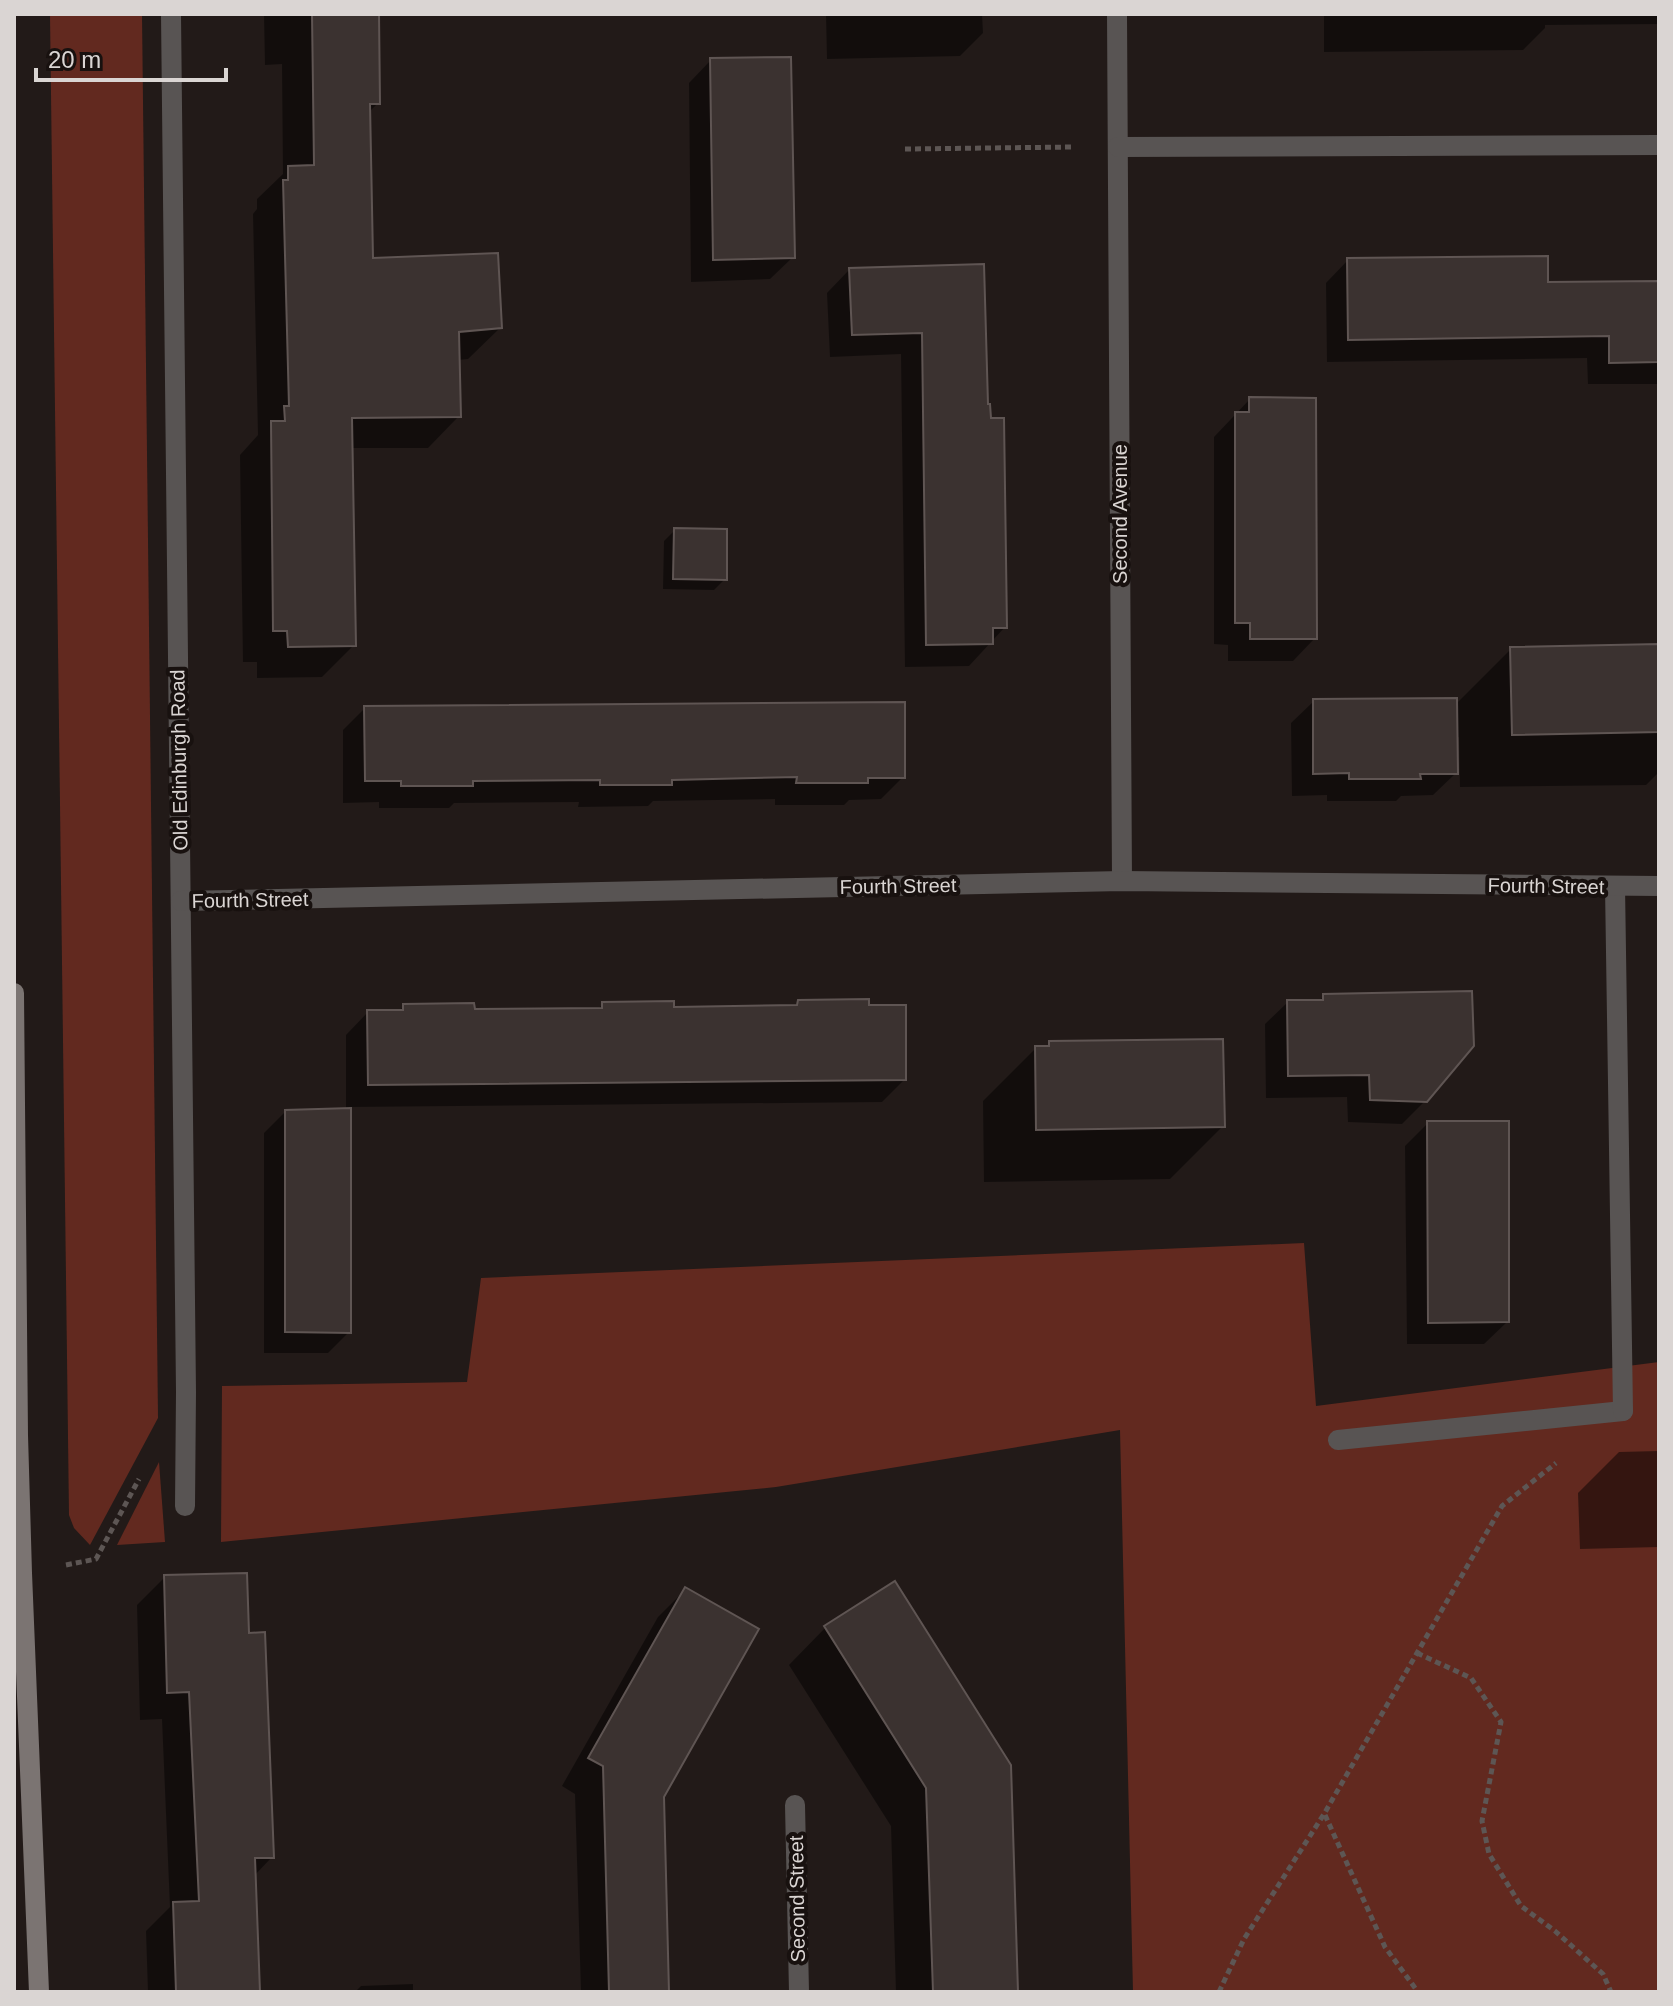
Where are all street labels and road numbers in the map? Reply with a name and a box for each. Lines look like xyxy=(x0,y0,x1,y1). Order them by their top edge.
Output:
street label: Second Avenue xyxy=(1109,444,1131,584)
street label: Old Edinburgh Road xyxy=(166,669,192,851)
street label: Fourth Street xyxy=(839,874,957,898)
street label: Fourth Street xyxy=(1487,874,1605,898)
street label: Fourth Street xyxy=(191,888,309,912)
street label: Second Street xyxy=(785,1835,809,1963)

